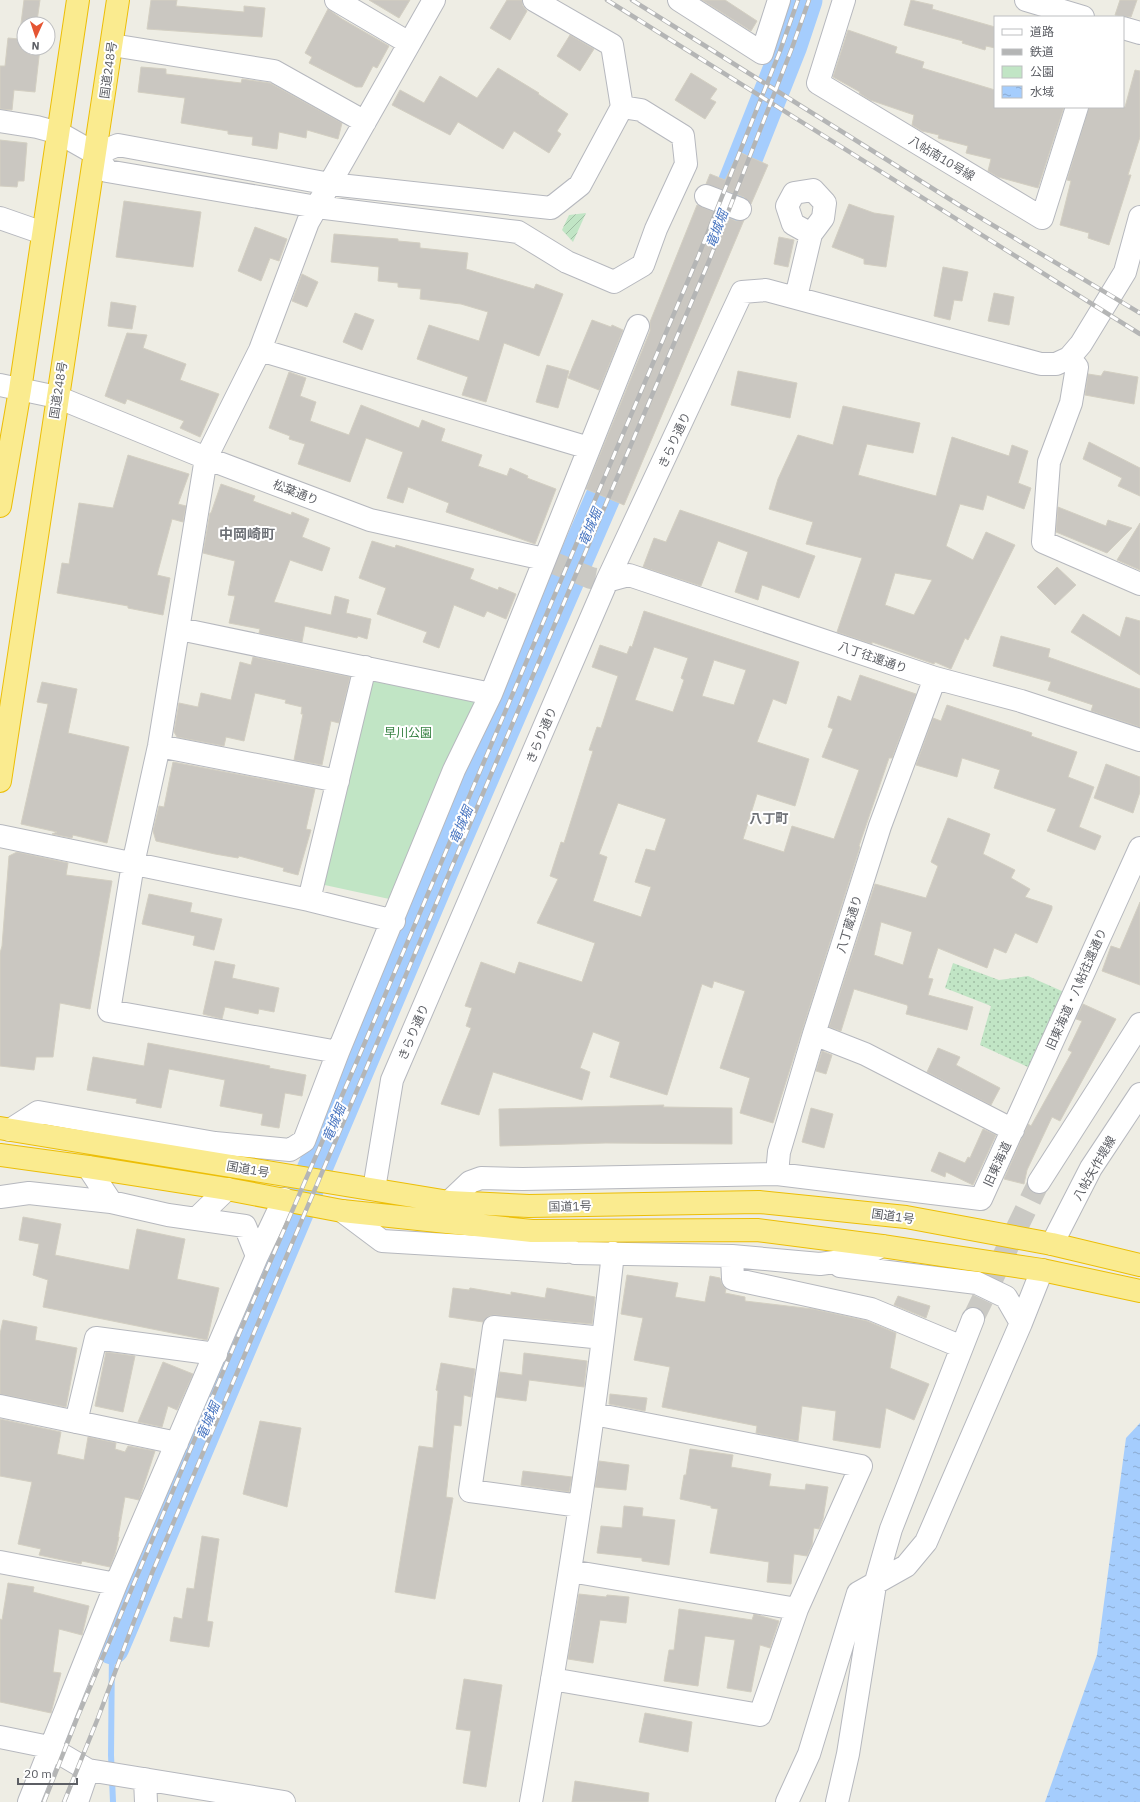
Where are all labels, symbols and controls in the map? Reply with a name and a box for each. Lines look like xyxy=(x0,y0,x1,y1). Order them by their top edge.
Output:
north arrow xyxy=(16,16,56,56)
legend xyxy=(994,16,1124,108)
text: 道路 xyxy=(1030,24,1054,39)
text: N xyxy=(31,39,40,53)
street label: 国道248号 xyxy=(97,40,119,100)
text: 鉄道 xyxy=(1030,44,1054,59)
text: 公園 xyxy=(1030,64,1054,79)
text: 水域 xyxy=(1030,84,1054,99)
street label: 八帖南10号線 xyxy=(906,132,978,184)
water label: 竜城堀 xyxy=(702,206,733,250)
street label: 国道248号 xyxy=(46,360,70,420)
street label: きらり通り xyxy=(655,410,693,470)
street label: 松葉通り xyxy=(271,476,321,508)
water label: 竜城堀 xyxy=(575,504,606,548)
district label: 中岡崎町 xyxy=(219,525,275,543)
street label: 八丁往還通り xyxy=(837,638,909,676)
street label: きらり通り xyxy=(522,704,560,766)
park label: 早川公園 xyxy=(384,725,432,740)
water label: 竜城堀 xyxy=(446,802,477,846)
district label: 八丁町 xyxy=(749,810,789,827)
street label: 八丁蔵通り xyxy=(833,893,865,955)
street label: 旧東海道・八帖往還通り xyxy=(1042,926,1110,1052)
street label: きらり通り xyxy=(394,1001,432,1063)
water label: 竜城堀 xyxy=(319,1100,350,1144)
street label: 八帖矢作堤線 xyxy=(1070,1133,1118,1203)
street label: 旧東海道 xyxy=(980,1139,1014,1189)
street label: 国道1号 xyxy=(225,1158,271,1180)
street label: 国道1号 xyxy=(548,1198,592,1214)
street label: 国道1号 xyxy=(871,1206,915,1226)
water label: 竜城堀 xyxy=(193,1398,224,1442)
scale bar xyxy=(18,1760,77,1786)
text: 20 m xyxy=(24,1766,52,1781)

